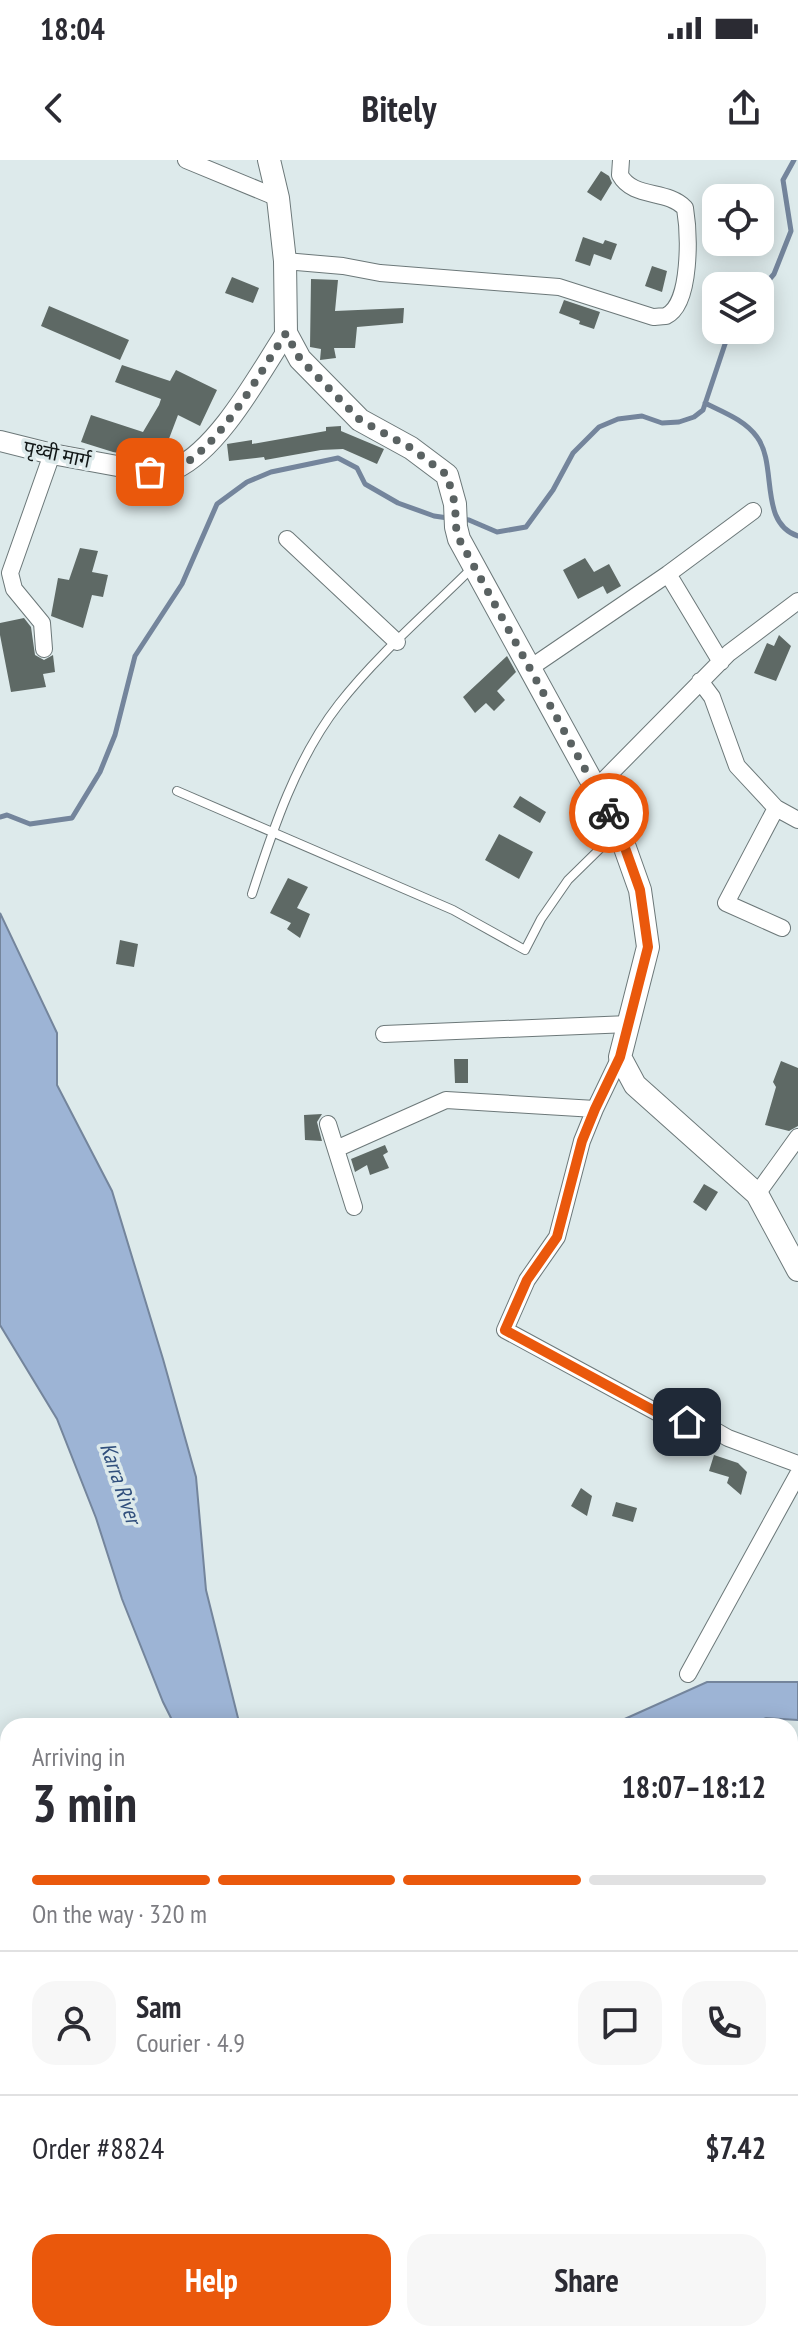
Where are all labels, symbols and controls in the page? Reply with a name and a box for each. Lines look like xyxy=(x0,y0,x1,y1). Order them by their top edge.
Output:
text: 18:04 xyxy=(40,9,105,48)
text: Bitely xyxy=(362,85,436,132)
icon: back xyxy=(32,86,76,130)
icon: share xyxy=(722,86,766,130)
map controls xyxy=(702,184,774,344)
button: locate xyxy=(702,184,774,256)
button: layers xyxy=(702,272,774,344)
street label: पृथ्वी मार्ग xyxy=(21,434,94,474)
pin xyxy=(116,438,184,506)
icon: bag xyxy=(128,450,172,494)
courier xyxy=(569,773,649,853)
icon: bike xyxy=(587,791,631,835)
pin xyxy=(653,1388,721,1456)
icon: home xyxy=(665,1400,709,1444)
water label: Karra River xyxy=(94,1439,149,1530)
text: Arriving in xyxy=(32,1740,125,1773)
text: 18:07–18:12 xyxy=(622,1767,766,1806)
text: 3 min xyxy=(32,1769,137,1836)
text: On the way · 320 m xyxy=(32,1897,207,1930)
button: person xyxy=(32,1981,116,2065)
button: chat xyxy=(578,1981,662,2065)
button: phone xyxy=(682,1981,766,2065)
text: Sam xyxy=(136,1987,181,2026)
text: Courier · 4.9 xyxy=(136,2026,245,2059)
text: Order #8824 xyxy=(32,2128,164,2167)
text: $7.42 xyxy=(705,2128,766,2167)
button: Help xyxy=(32,2234,391,2326)
button: Share xyxy=(407,2234,766,2326)

